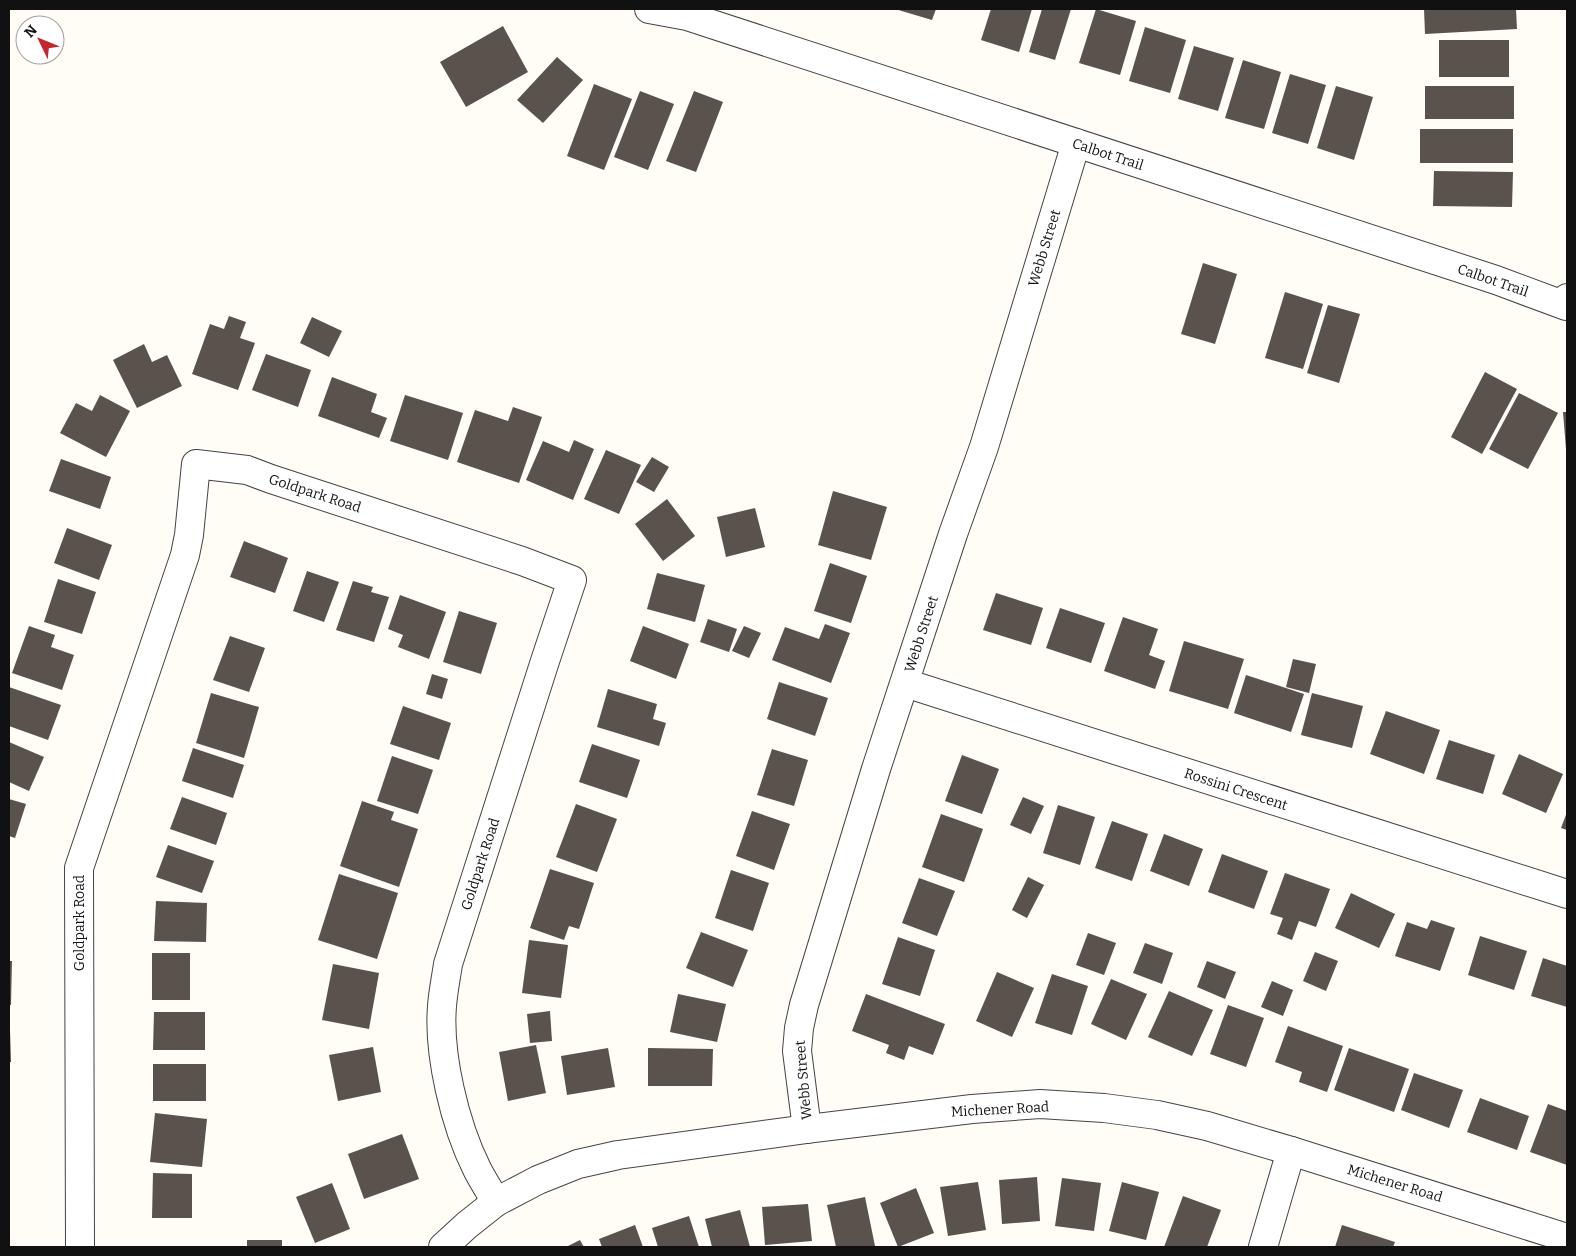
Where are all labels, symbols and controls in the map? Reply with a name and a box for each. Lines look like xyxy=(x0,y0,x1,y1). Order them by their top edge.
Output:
north arrow xyxy=(15,15,65,65)
text: N xyxy=(21,22,41,41)
street label: Calbot Trail xyxy=(1070,135,1146,174)
street label: Webb Street xyxy=(1025,208,1064,289)
street label: Calbot Trail xyxy=(1455,260,1531,301)
street label: Goldpark Road xyxy=(266,471,363,516)
street label: Webb Street xyxy=(901,594,942,675)
street label: Rossini Crescent xyxy=(1182,765,1290,814)
street label: Goldpark Road xyxy=(458,816,503,913)
street label: Goldpark Road xyxy=(71,875,88,971)
street label: Webb Street xyxy=(792,1040,815,1120)
street label: Michener Road xyxy=(950,1098,1050,1121)
street label: Michener Road xyxy=(1345,1161,1444,1206)

